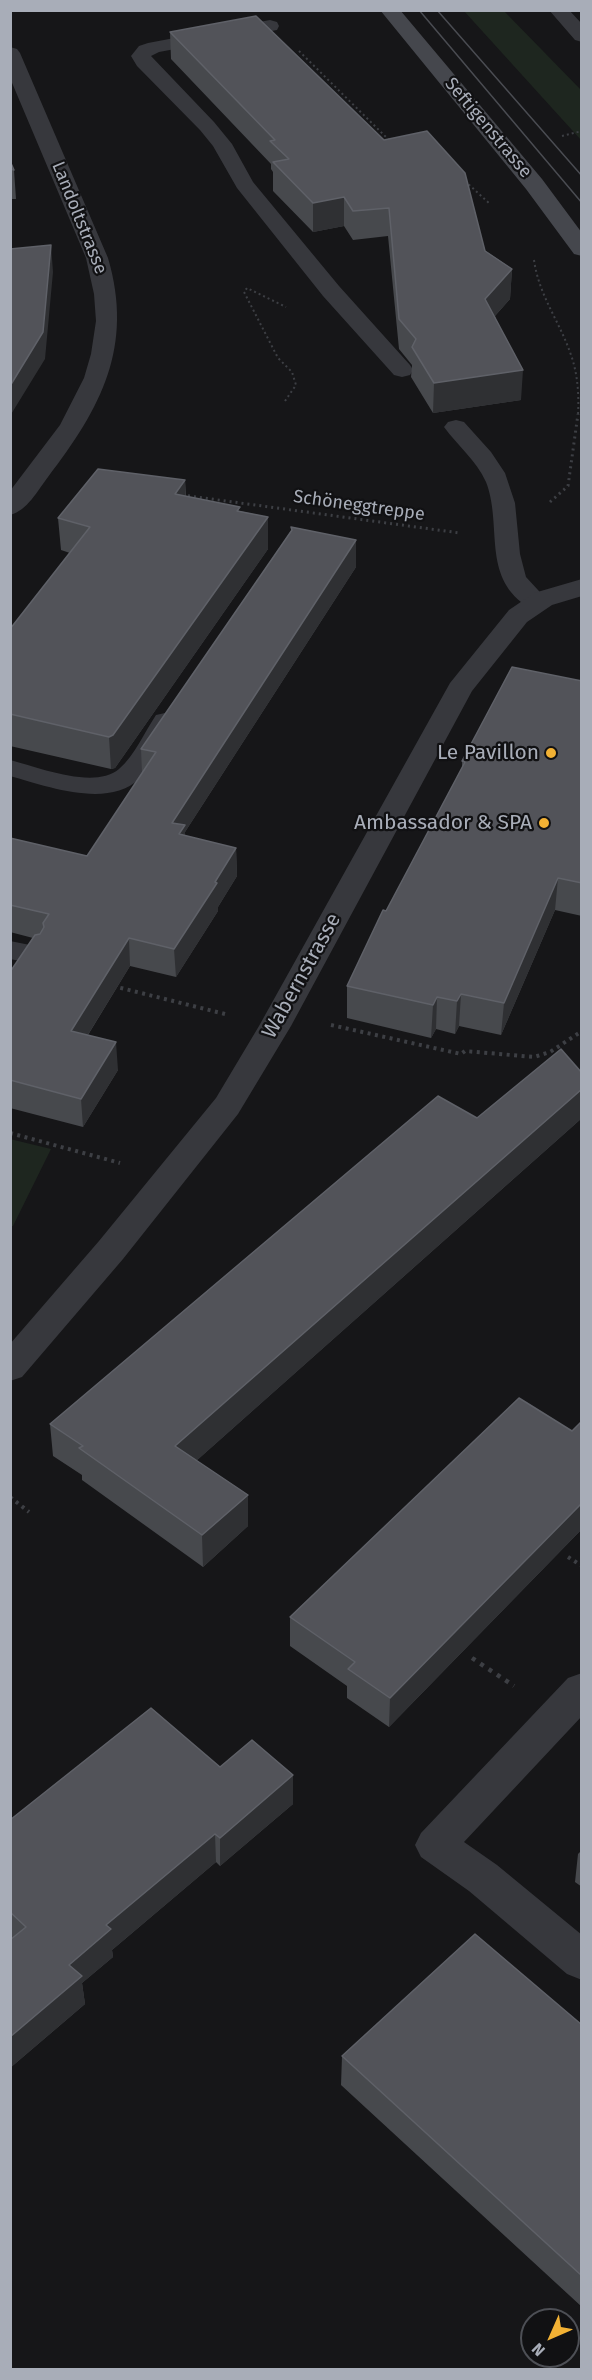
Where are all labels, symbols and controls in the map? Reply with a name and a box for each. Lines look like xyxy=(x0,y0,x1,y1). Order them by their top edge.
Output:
street label: Seftigenstrasse xyxy=(440,74,536,182)
street label: Landoltstrasse xyxy=(47,159,111,277)
street label: Schöneggtreppe xyxy=(292,486,426,526)
place label: Le Pavillon xyxy=(437,740,539,766)
marker: Le Pavillon xyxy=(544,746,558,760)
place label: Ambassador & SPA xyxy=(354,810,532,836)
marker: Ambassador & SPA xyxy=(537,816,551,830)
street label: Wabernstrasse xyxy=(257,909,347,1043)
north arrow xyxy=(520,2308,580,2368)
text: N xyxy=(528,2339,549,2360)

